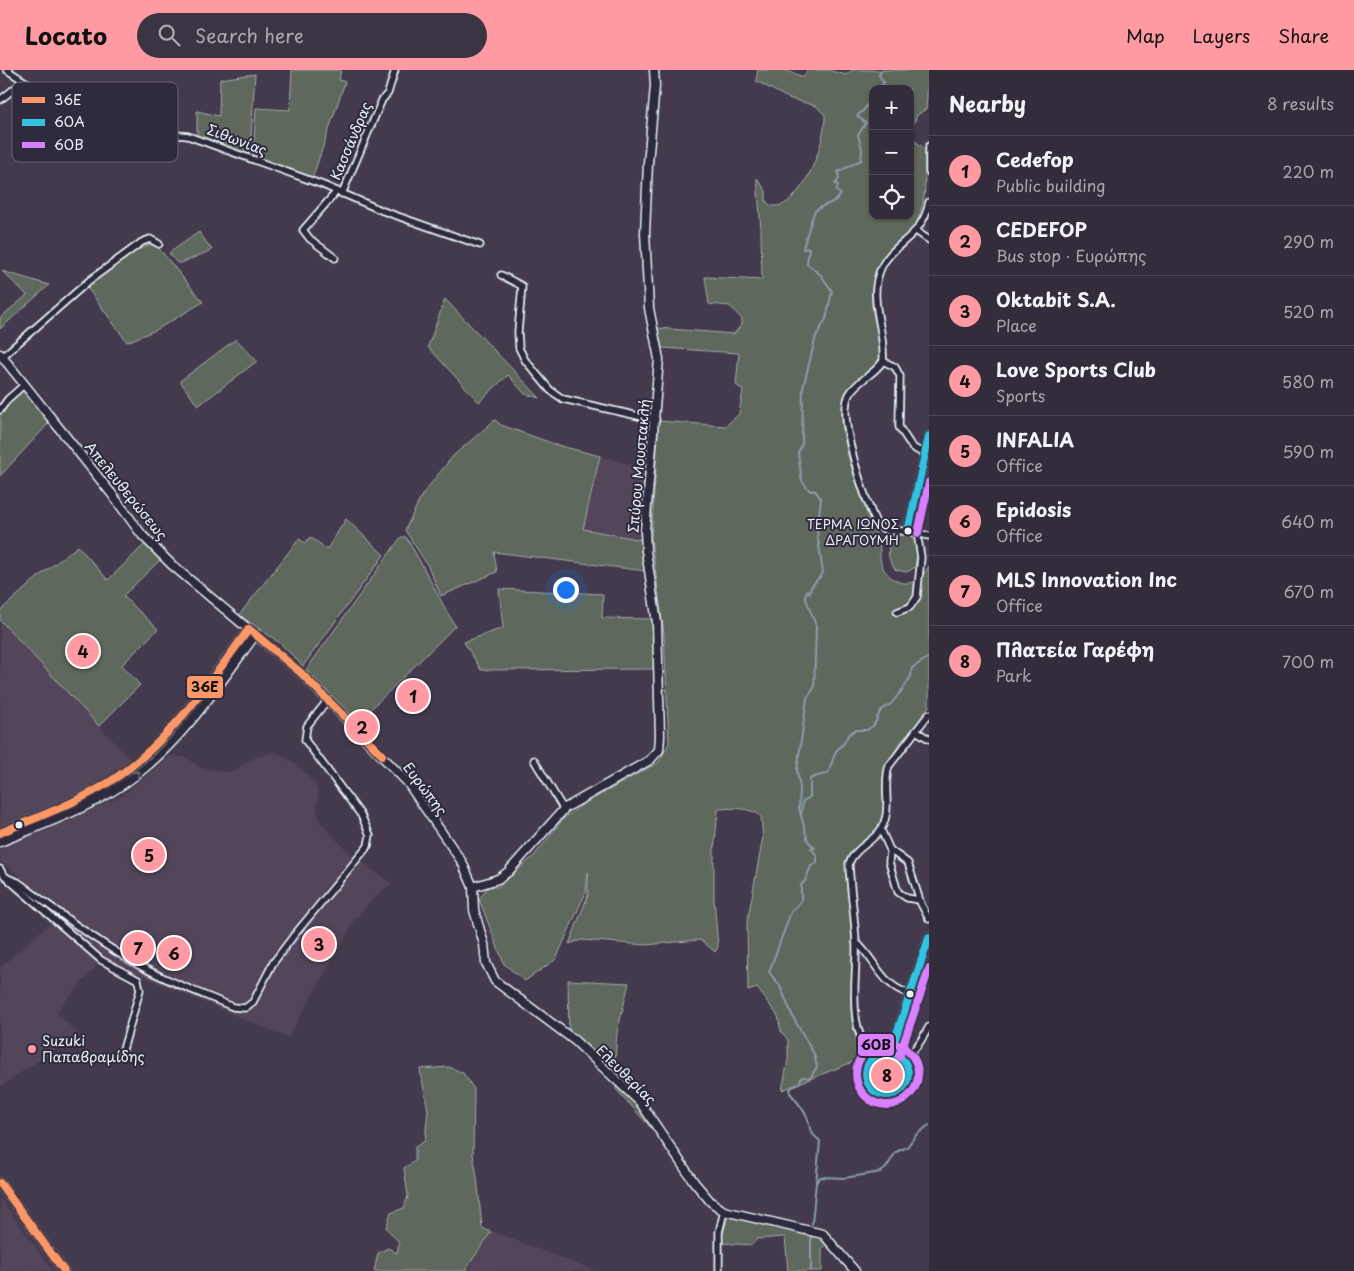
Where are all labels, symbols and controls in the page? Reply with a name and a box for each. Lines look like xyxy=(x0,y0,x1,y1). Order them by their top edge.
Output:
search box xyxy=(137,13,487,58)
text: Locato xyxy=(25,17,107,53)
icon: search xyxy=(155,21,183,49)
text: Search here xyxy=(195,21,304,49)
text: Map xyxy=(1126,22,1165,49)
text: Layers xyxy=(1193,22,1250,49)
text: Share xyxy=(1278,22,1329,49)
legend xyxy=(12,82,178,162)
map controls xyxy=(869,85,914,220)
button: + xyxy=(869,85,914,130)
text: Nearby xyxy=(949,87,1026,119)
text: 36Ε xyxy=(54,89,82,110)
text: 8 results xyxy=(1267,91,1334,115)
street label: Κασσάνδρας xyxy=(325,98,376,183)
text: 60Α xyxy=(54,111,85,132)
street label: Σιθωνίας xyxy=(204,119,270,161)
button: − xyxy=(869,130,914,175)
text: 60Β xyxy=(54,134,84,155)
text: Cedefop xyxy=(996,145,1074,173)
text: 1 xyxy=(961,159,969,183)
text: 220 m xyxy=(1283,159,1334,183)
text: Public building xyxy=(996,173,1106,197)
button: locate xyxy=(869,175,914,220)
text: CEDEFOP xyxy=(996,215,1087,243)
text: 2 xyxy=(959,229,971,253)
text: 290 m xyxy=(1283,229,1334,253)
text: Bus stop · Ευρώπης xyxy=(996,243,1146,267)
text: Oktabit S.A. xyxy=(996,285,1116,313)
text: 3 xyxy=(960,299,970,323)
text: 520 m xyxy=(1283,299,1334,323)
text: Place xyxy=(996,313,1037,337)
text: Love Sports Club xyxy=(996,355,1156,383)
text: 4 xyxy=(960,369,970,393)
text: 580 m xyxy=(1282,369,1334,393)
text: Sports xyxy=(996,383,1045,407)
street label: Σπύρου Μουστακλή xyxy=(622,398,655,534)
text: INFALIA xyxy=(996,425,1074,453)
street label: Απελευθερώσεως xyxy=(80,437,173,544)
text: 5 xyxy=(960,439,970,463)
text: 590 m xyxy=(1282,439,1334,463)
text: Office xyxy=(996,453,1043,477)
text: Epidosis xyxy=(996,495,1071,523)
text: 6 xyxy=(959,509,971,533)
text: 640 m xyxy=(1281,509,1334,533)
place label: ΤΕΡΜΑ ΙΩΝΟΣ ΔΡΑΓΟΥΜΗ xyxy=(807,514,899,549)
text: Office xyxy=(996,523,1043,547)
marker: ΤΕΡΜΑ ΙΩΝΟΣ ΔΡΑΓΟΥΜΗ xyxy=(903,526,913,536)
text: MLS Innovation Inc xyxy=(996,565,1177,593)
your location xyxy=(553,577,579,603)
text: 7 xyxy=(960,579,970,603)
text: 670 m xyxy=(1284,579,1334,603)
text: Office xyxy=(996,593,1043,617)
pin: 4 xyxy=(67,632,99,670)
text: Πλατεία Γαρέφη xyxy=(996,635,1154,663)
text: 8 xyxy=(960,649,970,673)
text: 700 m xyxy=(1282,649,1334,673)
text: Park xyxy=(996,663,1032,687)
line badge: 36Ε xyxy=(186,675,224,699)
text: 36Ε xyxy=(191,676,219,697)
pin: 1 xyxy=(397,677,429,715)
pin: 2 xyxy=(346,708,378,746)
street label: Ευρώπης xyxy=(398,758,452,820)
one-way arrow xyxy=(131,771,141,780)
unlabelled marker xyxy=(14,820,24,830)
pin: 5 xyxy=(133,836,165,874)
pin: 3 xyxy=(303,925,335,963)
pin: 7 xyxy=(122,929,154,967)
pin: 6 xyxy=(158,934,190,972)
unlabelled marker xyxy=(905,989,915,999)
place label: Suzuki Παπαβραμίδης xyxy=(42,1030,145,1067)
line badge: 60Β xyxy=(857,1033,895,1057)
text: 60Β xyxy=(861,1034,891,1055)
street label: Ελευθερίας xyxy=(592,1040,661,1109)
marker: Suzuki Παπαβραμίδης xyxy=(26,1043,38,1055)
pin: 8 xyxy=(871,1056,903,1094)

